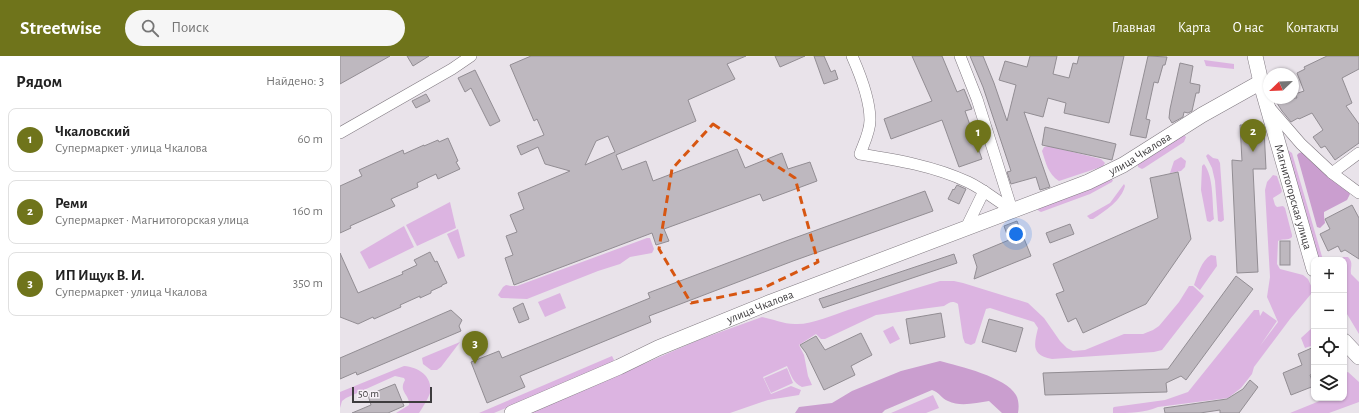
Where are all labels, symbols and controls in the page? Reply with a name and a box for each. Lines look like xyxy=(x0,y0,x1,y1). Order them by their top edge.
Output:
search box xyxy=(125,10,405,46)
icon: search xyxy=(139,17,161,39)
text: Streetwise xyxy=(20,19,101,38)
text: Поиск xyxy=(171,20,209,35)
text: Главная xyxy=(1112,21,1156,35)
text: Карта xyxy=(1178,21,1211,35)
text: О нас xyxy=(1233,21,1264,35)
text: Контакты xyxy=(1286,21,1339,35)
north arrow xyxy=(1263,68,1299,104)
text: Рядом xyxy=(16,73,62,90)
text: Найдено: 3 xyxy=(266,75,324,88)
pin: 2 xyxy=(1240,119,1266,152)
pin: 1 xyxy=(965,120,991,153)
text: Чкаловский xyxy=(55,124,130,139)
street label: улица Чкалова xyxy=(1106,130,1174,178)
text: 1 xyxy=(28,133,32,146)
text: 60 m xyxy=(297,133,323,146)
text: Супермаркет · улица Чкалова xyxy=(55,142,208,155)
street label: Магнитогорская улица xyxy=(1273,143,1314,251)
text: Реми xyxy=(55,196,88,211)
text: 2 xyxy=(27,205,33,218)
text: 160 m xyxy=(293,205,323,218)
text: Супермаркет · Магнитогорская улица xyxy=(55,214,249,227)
your location xyxy=(1006,224,1026,244)
map controls xyxy=(1311,257,1347,401)
button: + xyxy=(1311,257,1347,293)
text: ИП Ищук В. И. xyxy=(55,268,144,283)
text: 3 xyxy=(27,277,33,290)
text: 350 m xyxy=(293,277,323,290)
text: Супермаркет · улица Чкалова xyxy=(55,286,208,299)
street label: улица Чкалова xyxy=(724,288,796,327)
button: − xyxy=(1311,293,1347,329)
button: locate xyxy=(1311,329,1347,365)
pin: 3 xyxy=(462,331,488,364)
button: layers xyxy=(1311,365,1347,401)
scale bar xyxy=(352,385,432,404)
text: 50 m xyxy=(358,388,379,399)

